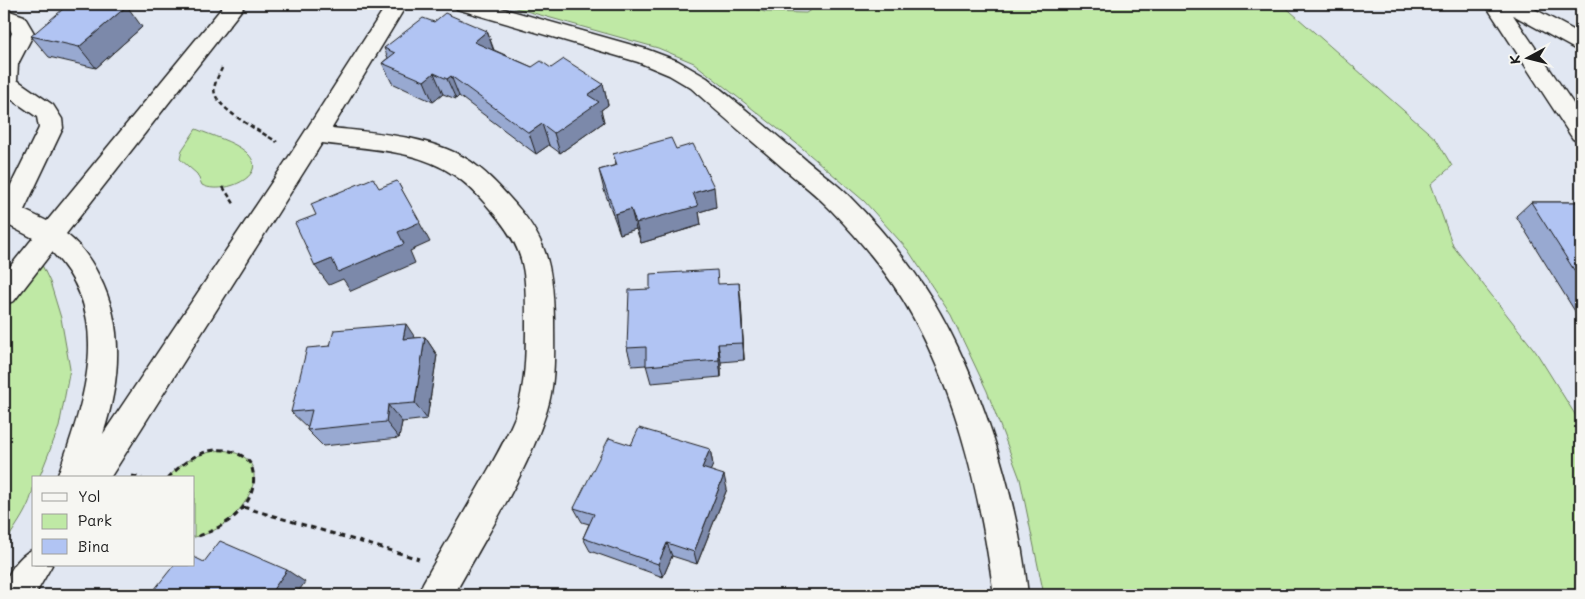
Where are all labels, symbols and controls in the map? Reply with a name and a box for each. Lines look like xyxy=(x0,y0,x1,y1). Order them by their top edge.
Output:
north arrow xyxy=(1502,32,1552,82)
text: K xyxy=(1505,54,1525,65)
legend xyxy=(32,476,195,566)
text: Yol xyxy=(78,486,101,506)
text: Park xyxy=(78,510,112,530)
text: Bina xyxy=(78,536,110,556)

